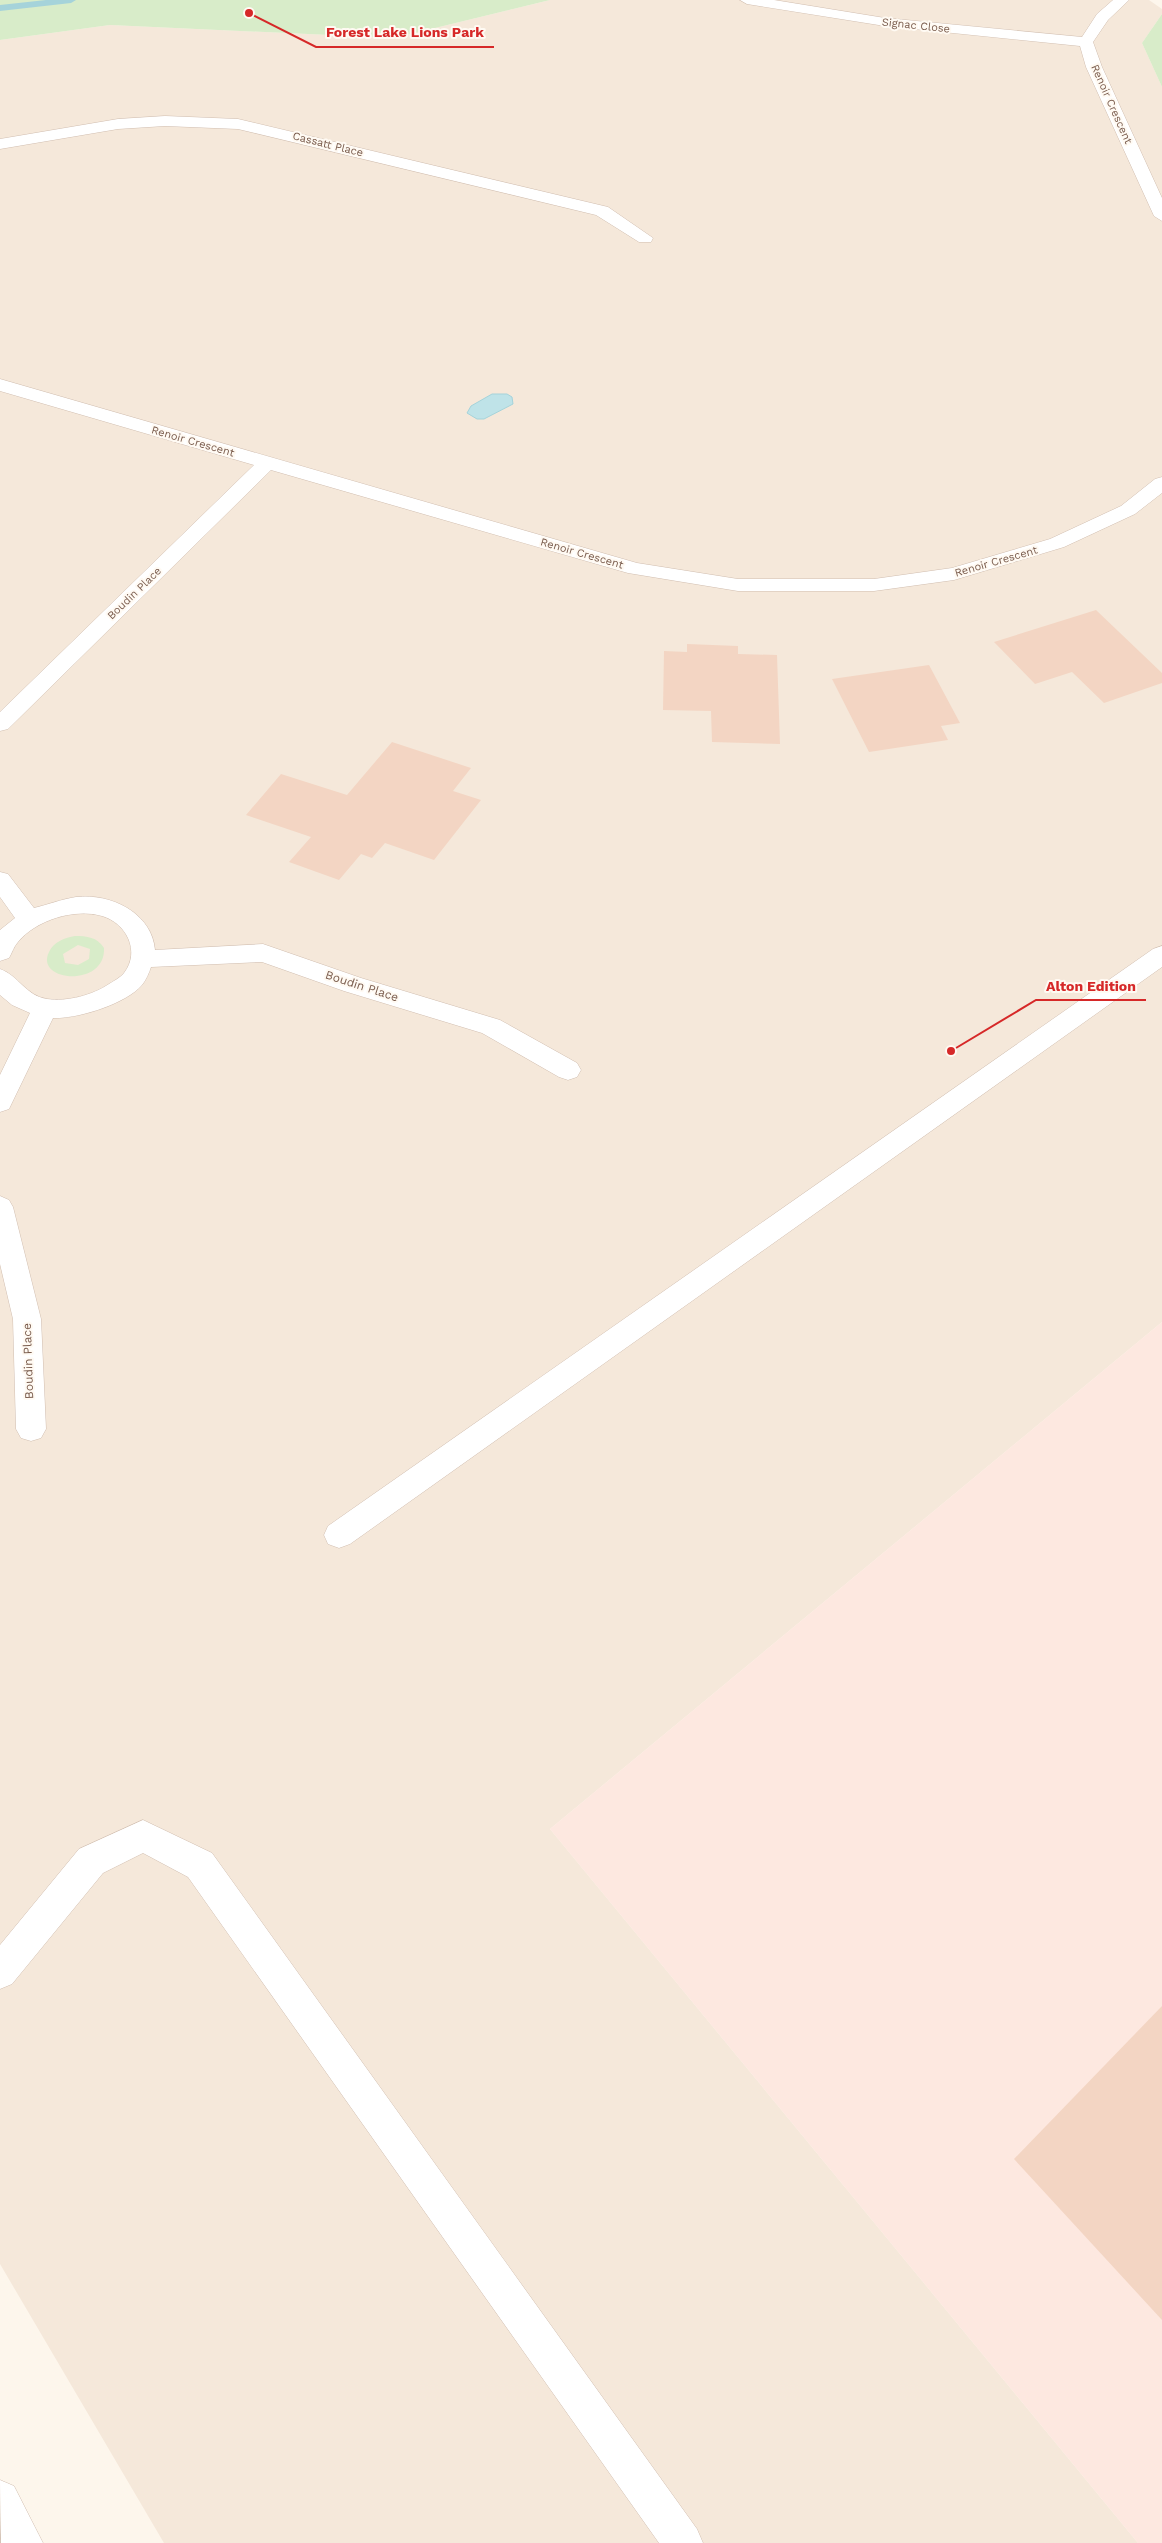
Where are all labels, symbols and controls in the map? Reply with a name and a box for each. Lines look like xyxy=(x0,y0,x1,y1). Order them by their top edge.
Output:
street label: Signac Close xyxy=(881,15,951,36)
callout: Forest Lake Lions Park xyxy=(316,18,494,47)
text: Forest Lake Lions Park xyxy=(326,24,484,40)
street label: Renoir Crescent xyxy=(1088,62,1135,146)
street label: Cassatt Place xyxy=(291,129,365,160)
street label: Renoir Crescent xyxy=(150,423,236,460)
street label: Renoir Crescent xyxy=(539,535,625,572)
street label: Renoir Crescent xyxy=(953,543,1039,580)
street label: Boudin Place xyxy=(105,564,164,622)
street label: Boudin Place xyxy=(324,968,400,1004)
callout: Alton Edition xyxy=(1036,971,1146,1000)
text: Alton Edition xyxy=(1046,978,1136,994)
street label: Boudin Place xyxy=(20,1323,36,1399)

